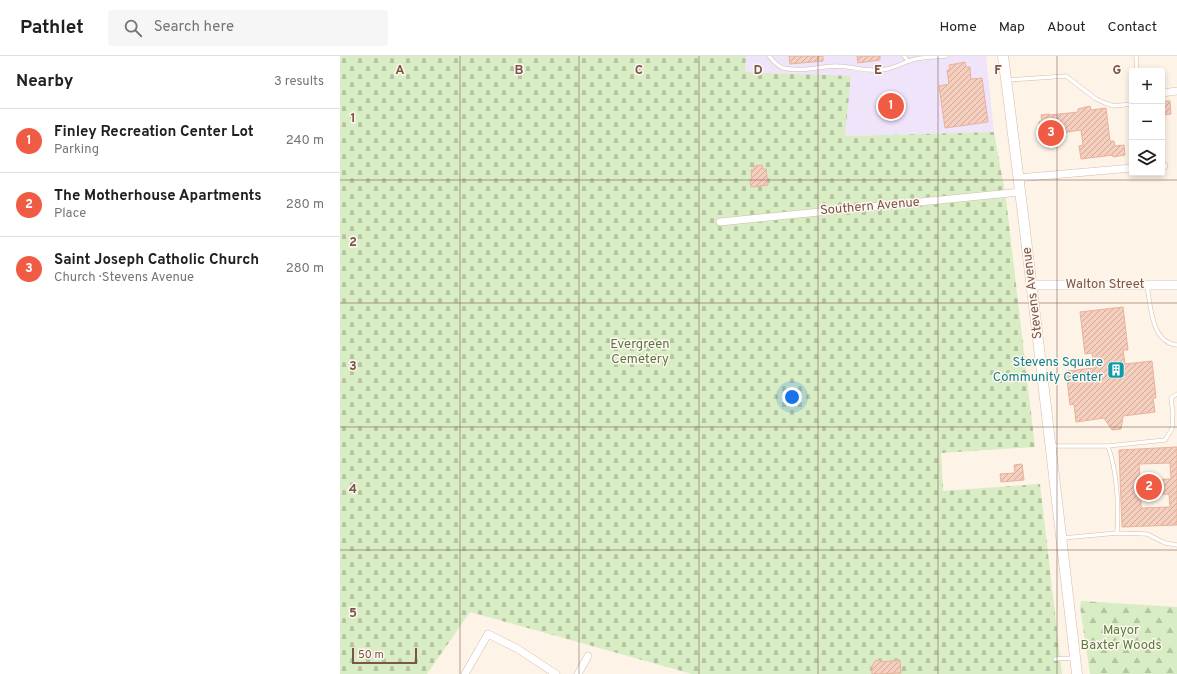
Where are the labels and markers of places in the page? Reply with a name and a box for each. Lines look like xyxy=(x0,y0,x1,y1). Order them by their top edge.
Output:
pin: 1 xyxy=(878,91,904,121)
pin: 3 xyxy=(1038,118,1064,148)
place label: Stevens Square Community Center xyxy=(993,355,1103,386)
building icon: Stevens Square Community Center xyxy=(1106,360,1126,380)
pin: 2 xyxy=(1136,472,1162,502)

